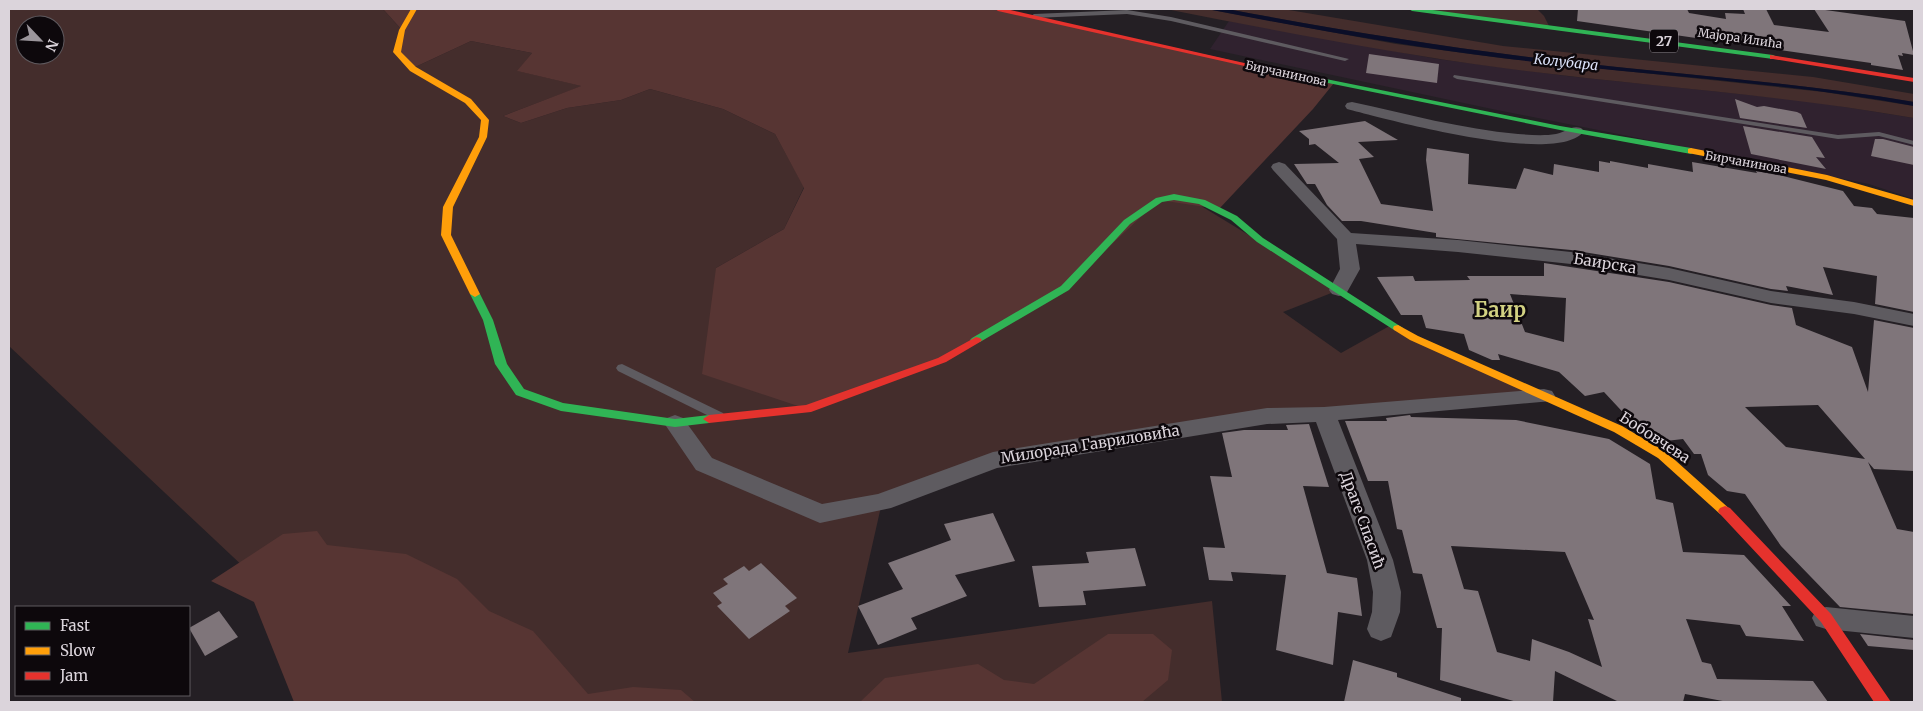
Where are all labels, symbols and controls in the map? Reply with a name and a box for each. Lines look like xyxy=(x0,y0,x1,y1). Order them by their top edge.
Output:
north arrow xyxy=(15,15,65,65)
street label: Мајора Илића xyxy=(1697,25,1784,51)
road number: 27 xyxy=(1650,29,1678,52)
text: N xyxy=(41,37,62,54)
water label: Колубара xyxy=(1533,50,1599,74)
street label: Бирчанинова xyxy=(1244,57,1329,89)
street label: Бирчанинова xyxy=(1704,147,1789,177)
street label: Баирска xyxy=(1572,249,1638,277)
district label: Баир xyxy=(1474,297,1526,322)
street label: Бобовчева xyxy=(1616,407,1694,467)
street label: Милорада Гавриловића xyxy=(999,420,1181,468)
street label: Драге Спасић xyxy=(1337,469,1389,571)
legend xyxy=(15,606,190,696)
text: Fast xyxy=(60,616,90,635)
text: Slow xyxy=(60,641,95,660)
text: Jam xyxy=(59,666,88,685)

